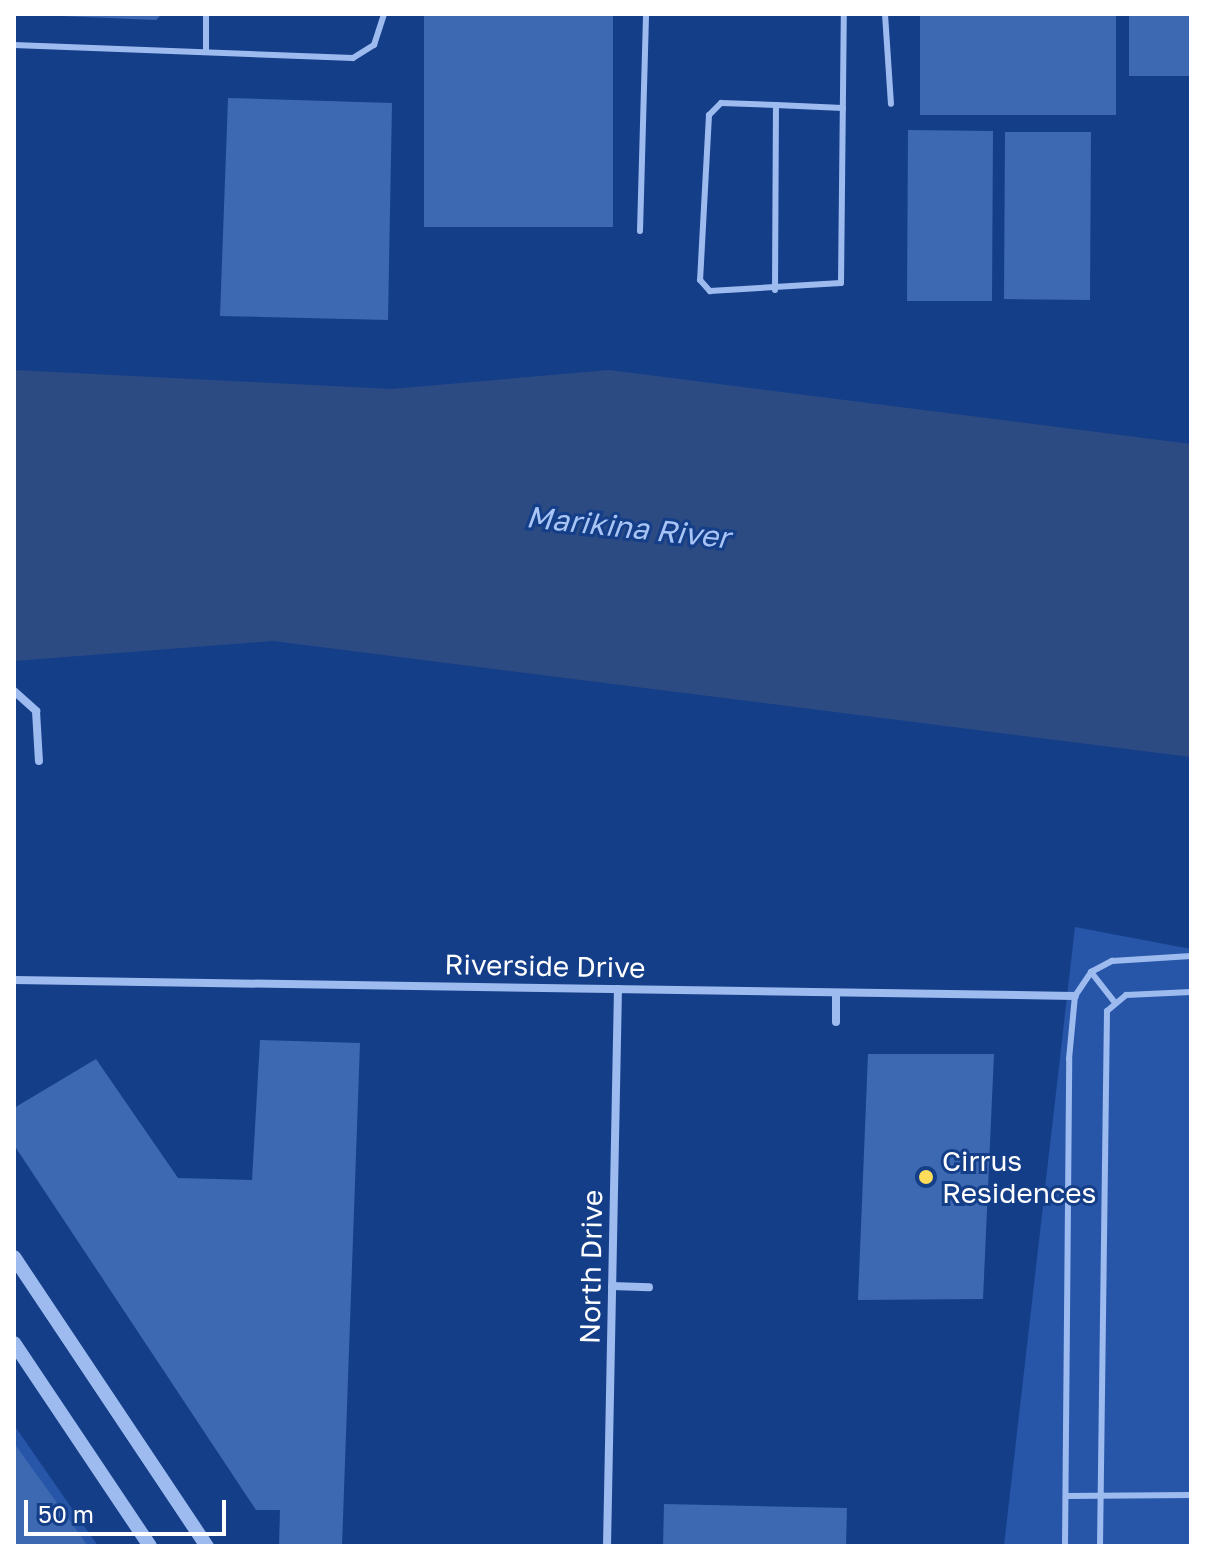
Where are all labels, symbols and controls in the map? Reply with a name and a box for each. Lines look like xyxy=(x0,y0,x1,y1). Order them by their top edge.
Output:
water label: Marikina River xyxy=(525,498,731,556)
street label: Riverside Drive xyxy=(444,947,646,985)
place label: Cirrus Residences xyxy=(942,1144,1096,1210)
marker: Cirrus Residences xyxy=(917,1168,935,1186)
street label: North Drive xyxy=(573,1190,609,1344)
scale bar xyxy=(28,1484,230,1534)
text: 50 m xyxy=(38,1499,94,1528)

